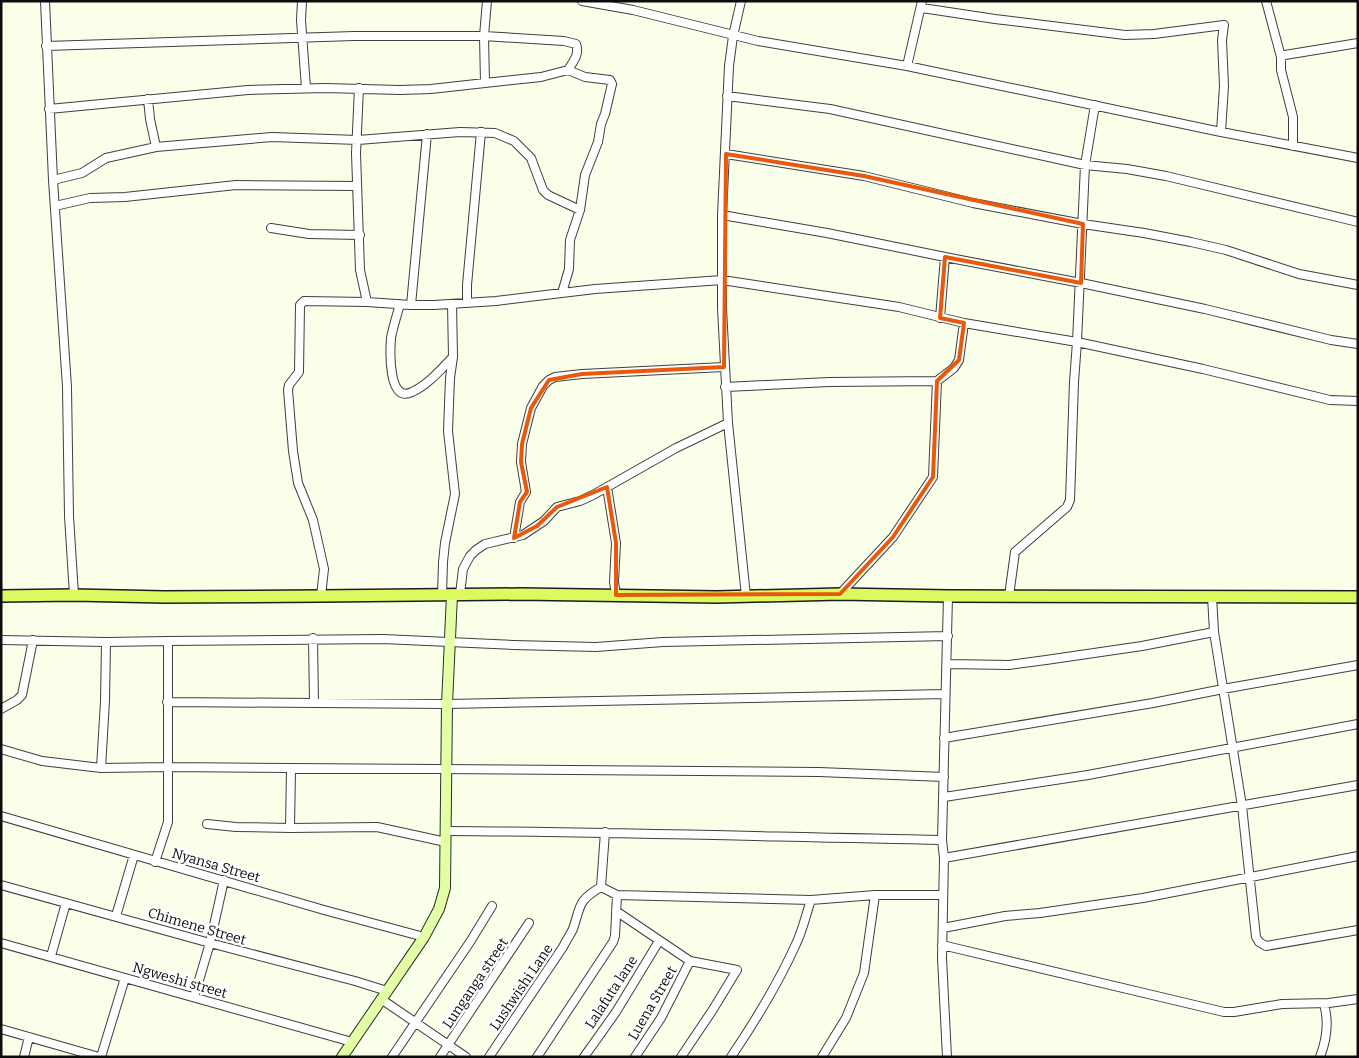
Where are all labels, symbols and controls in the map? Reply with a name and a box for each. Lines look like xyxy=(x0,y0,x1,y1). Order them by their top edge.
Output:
street label: Nyansa Street xyxy=(170,845,262,886)
street label: Chimene Street xyxy=(146,904,248,949)
street label: Lunganga street xyxy=(439,935,512,1032)
street label: Lushwishi Lane xyxy=(486,941,557,1034)
street label: Lalafuta lane xyxy=(581,953,641,1032)
street label: Ngweshi street xyxy=(131,959,229,1002)
street label: Luena Street xyxy=(624,963,680,1043)

